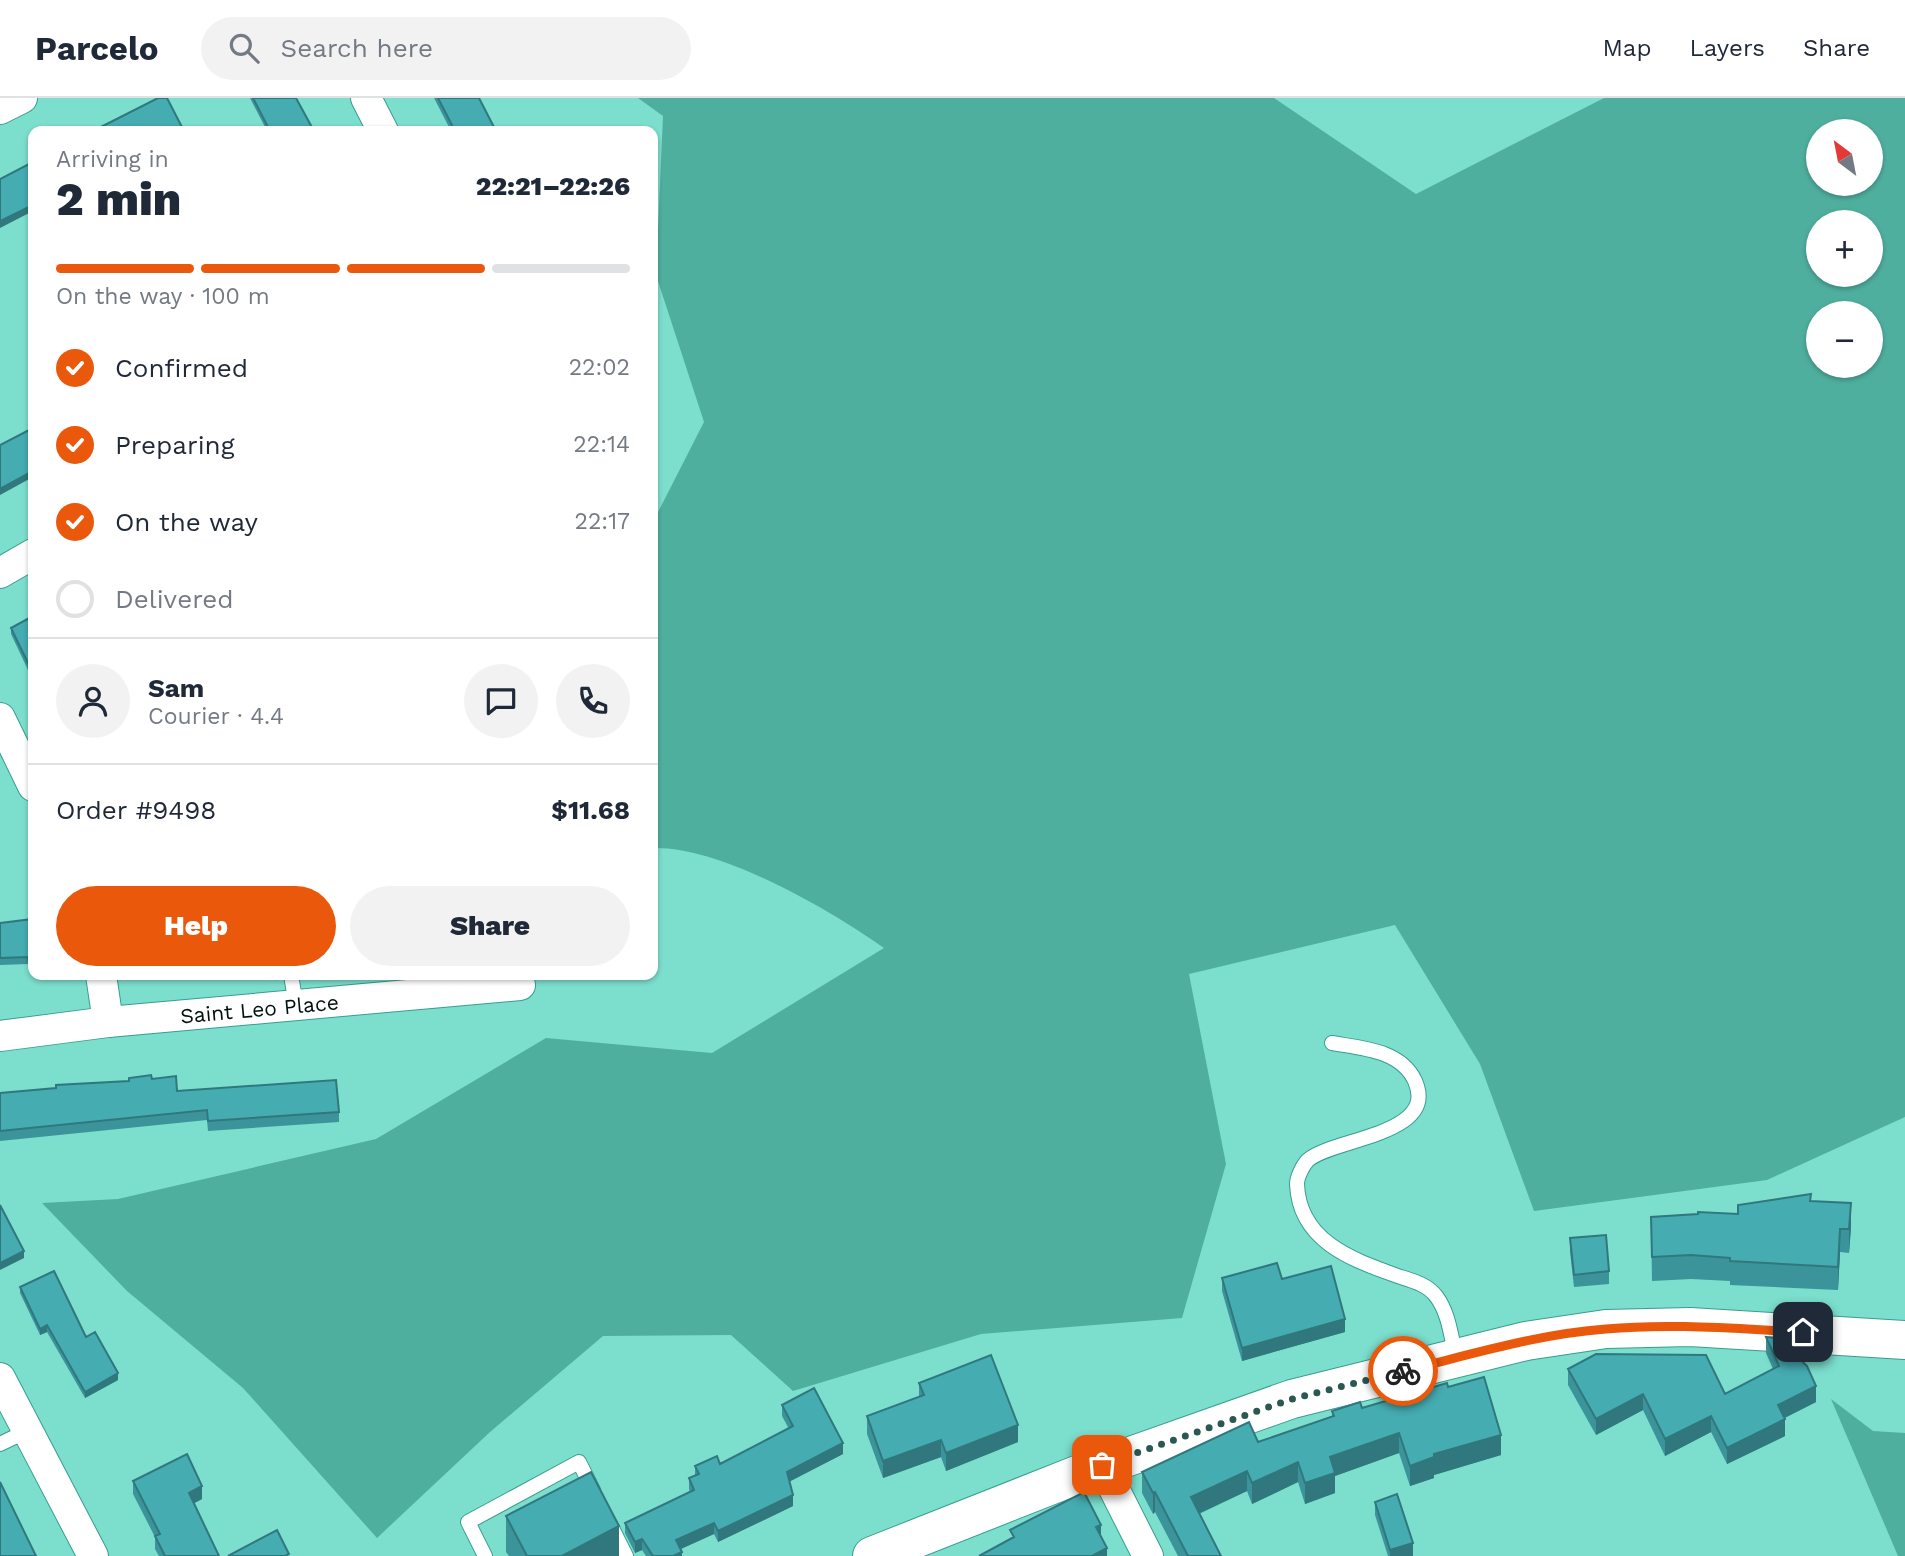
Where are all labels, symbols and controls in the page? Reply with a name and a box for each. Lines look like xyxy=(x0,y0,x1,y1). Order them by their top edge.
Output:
search box xyxy=(201,17,691,80)
text: Parcelo xyxy=(35,29,159,68)
icon: search xyxy=(225,29,263,67)
text: Search here xyxy=(281,33,433,63)
text: Map xyxy=(1603,34,1651,62)
text: Layers xyxy=(1689,34,1765,62)
text: Share xyxy=(1803,34,1870,62)
north arrow xyxy=(1806,119,1883,196)
map controls xyxy=(1806,119,1883,378)
text: Arriving in xyxy=(56,146,169,173)
text: 22:21–22:26 xyxy=(476,171,630,201)
text: 2 min xyxy=(56,172,181,226)
button: + xyxy=(1806,210,1883,287)
text: On the way · 100 m xyxy=(56,283,270,310)
button: − xyxy=(1806,301,1883,378)
icon: check xyxy=(56,349,94,387)
text: Confirmed xyxy=(115,353,248,383)
text: 22:02 xyxy=(569,354,630,381)
icon: check xyxy=(56,426,94,464)
text: Preparing xyxy=(115,430,235,460)
text: 22:14 xyxy=(573,431,630,458)
icon: check xyxy=(56,503,94,541)
text: On the way xyxy=(115,507,258,537)
text: 22:17 xyxy=(575,508,630,535)
text: Delivered xyxy=(115,584,234,614)
button: person xyxy=(56,664,130,738)
button: chat xyxy=(464,664,538,738)
button: phone xyxy=(556,664,630,738)
text: Sam xyxy=(148,673,204,703)
text: Courier · 4.4 xyxy=(148,703,284,730)
text: Order #9498 xyxy=(56,795,216,825)
text: $11.68 xyxy=(551,795,630,825)
button: Help xyxy=(56,886,336,966)
button: Share xyxy=(350,886,630,966)
street label: Saint Leo Place xyxy=(179,989,340,1028)
pin xyxy=(1773,1302,1833,1362)
icon: home xyxy=(1784,1313,1822,1351)
courier xyxy=(1368,1336,1438,1406)
icon: bike xyxy=(1384,1352,1422,1390)
pin xyxy=(1072,1435,1132,1495)
icon: bag xyxy=(1083,1446,1121,1484)

